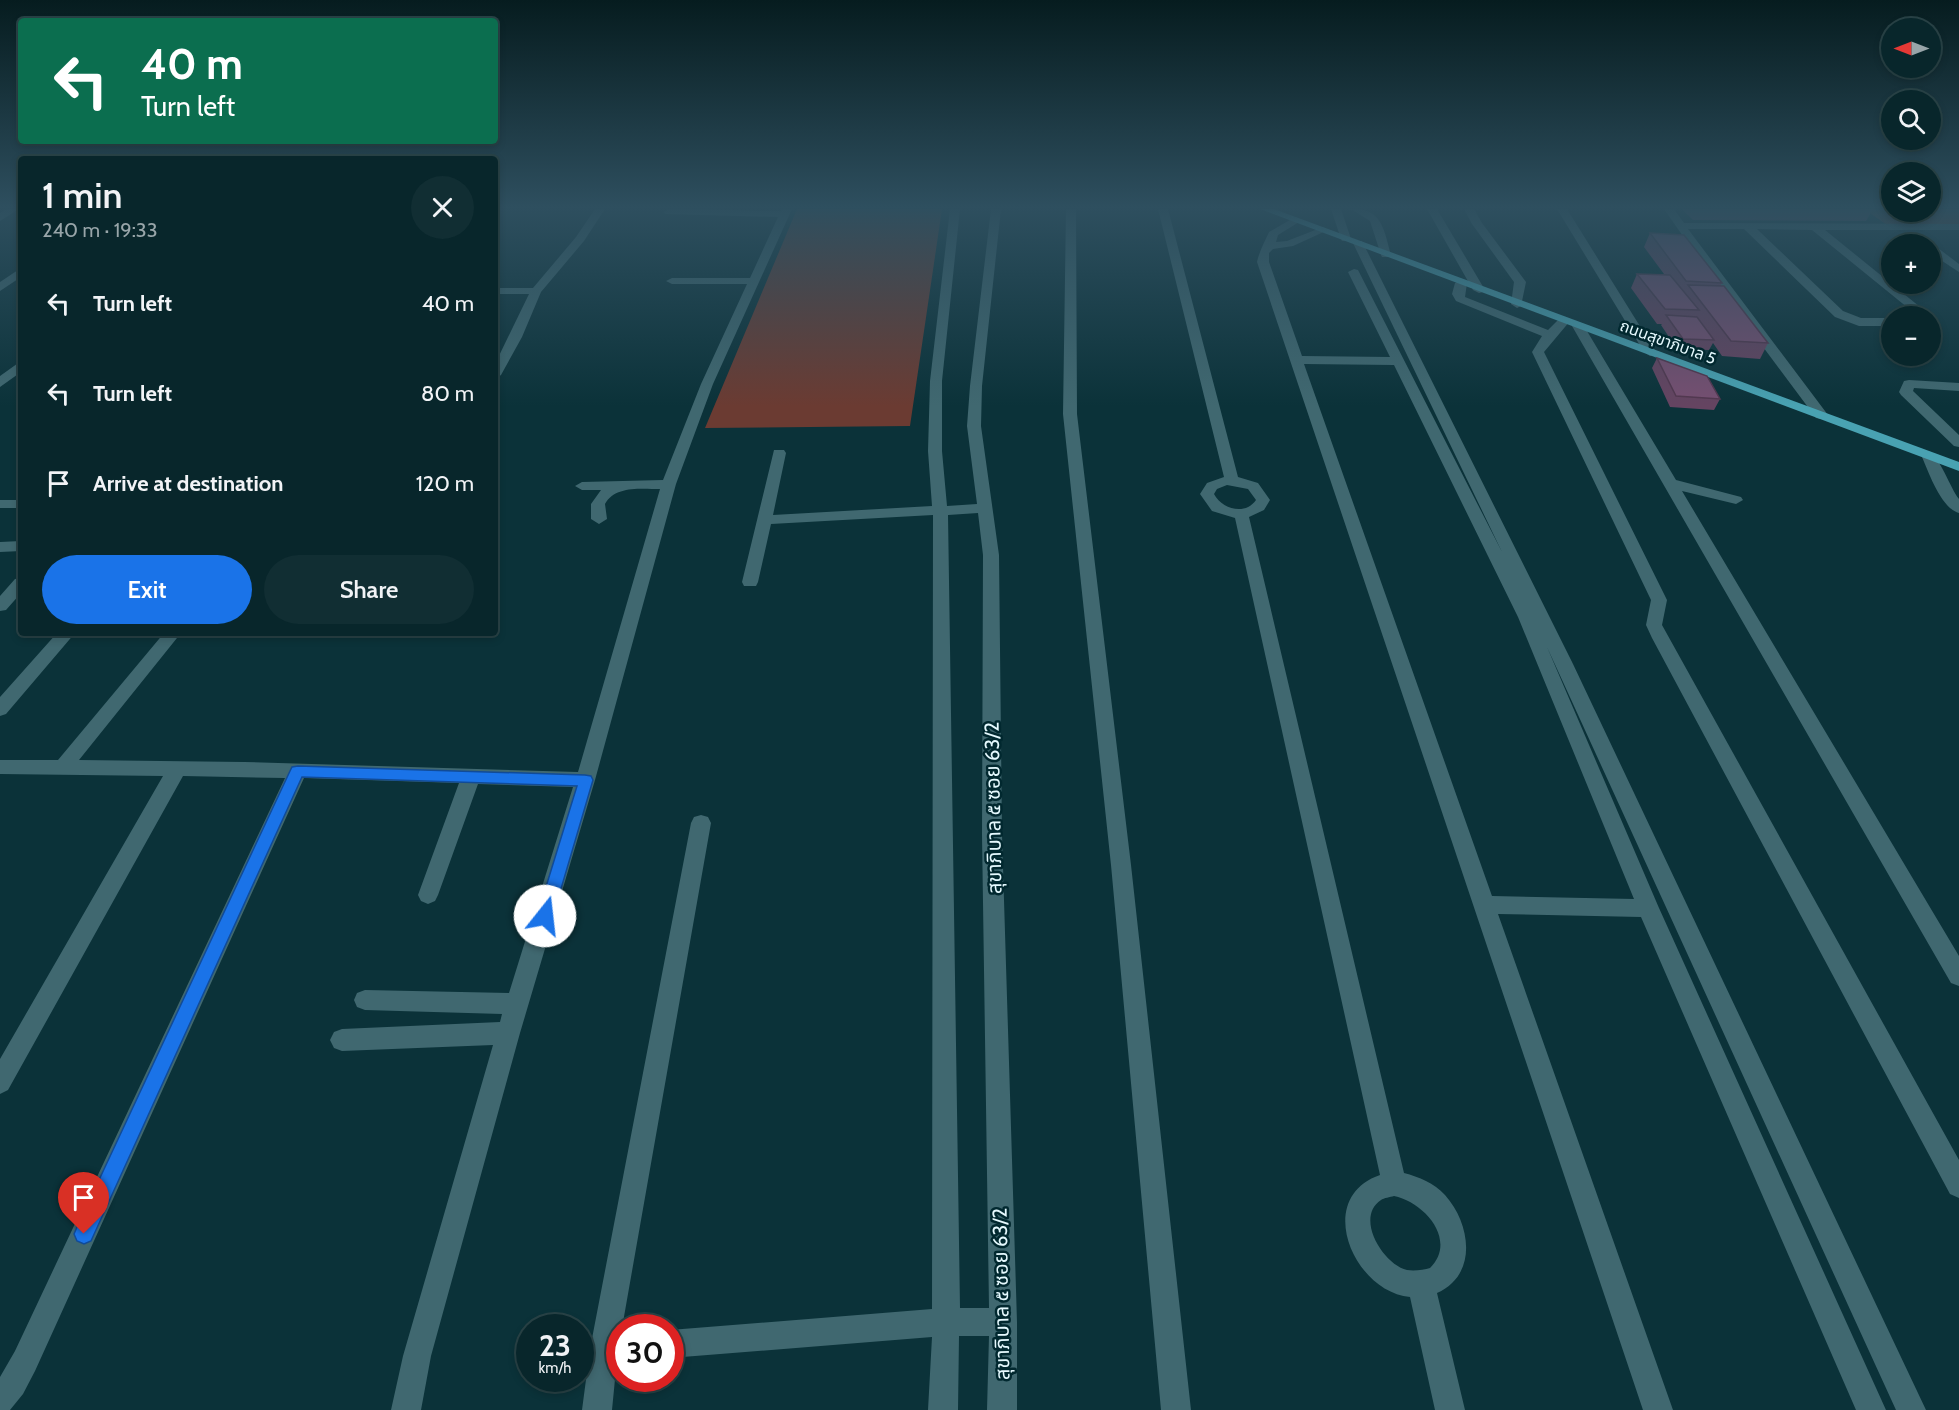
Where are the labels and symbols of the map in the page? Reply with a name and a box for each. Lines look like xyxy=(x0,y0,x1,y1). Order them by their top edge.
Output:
north arrow xyxy=(1881,18,1941,78)
street label: ถนนสุขาภิบาล 5 xyxy=(1617,316,1719,368)
street label: สุขาภิบาล ๕ ซอย 63/2 xyxy=(980,722,1006,894)
position arrow xyxy=(513,884,577,948)
pin xyxy=(58,1172,109,1234)
street label: สุขาภิบาล ๕ ซอย 63/2 xyxy=(988,1208,1014,1380)
speed limit sign: 30 xyxy=(606,1314,684,1392)

